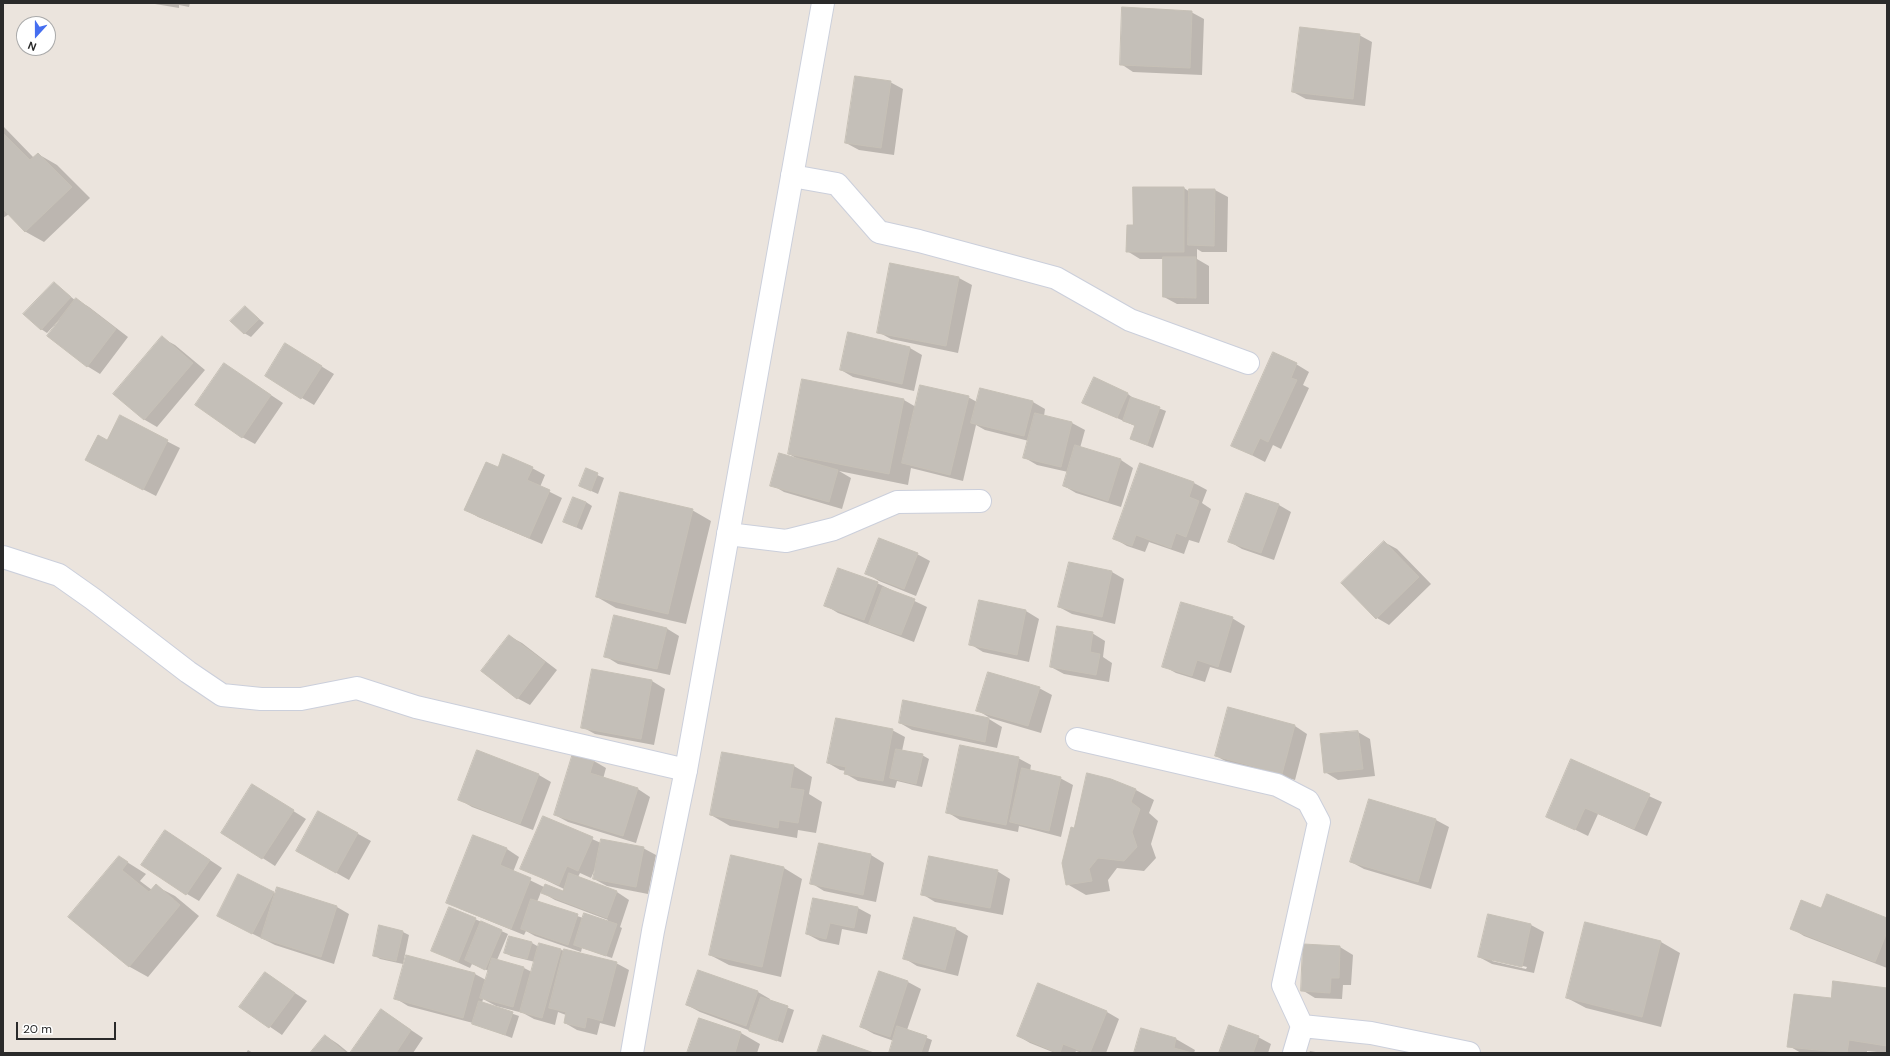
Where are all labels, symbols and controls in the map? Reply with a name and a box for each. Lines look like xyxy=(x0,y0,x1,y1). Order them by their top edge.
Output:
north arrow xyxy=(16,16,56,56)
text: N xyxy=(26,38,38,54)
scale bar xyxy=(18,1014,118,1040)
text: 20 m xyxy=(23,1021,52,1037)

